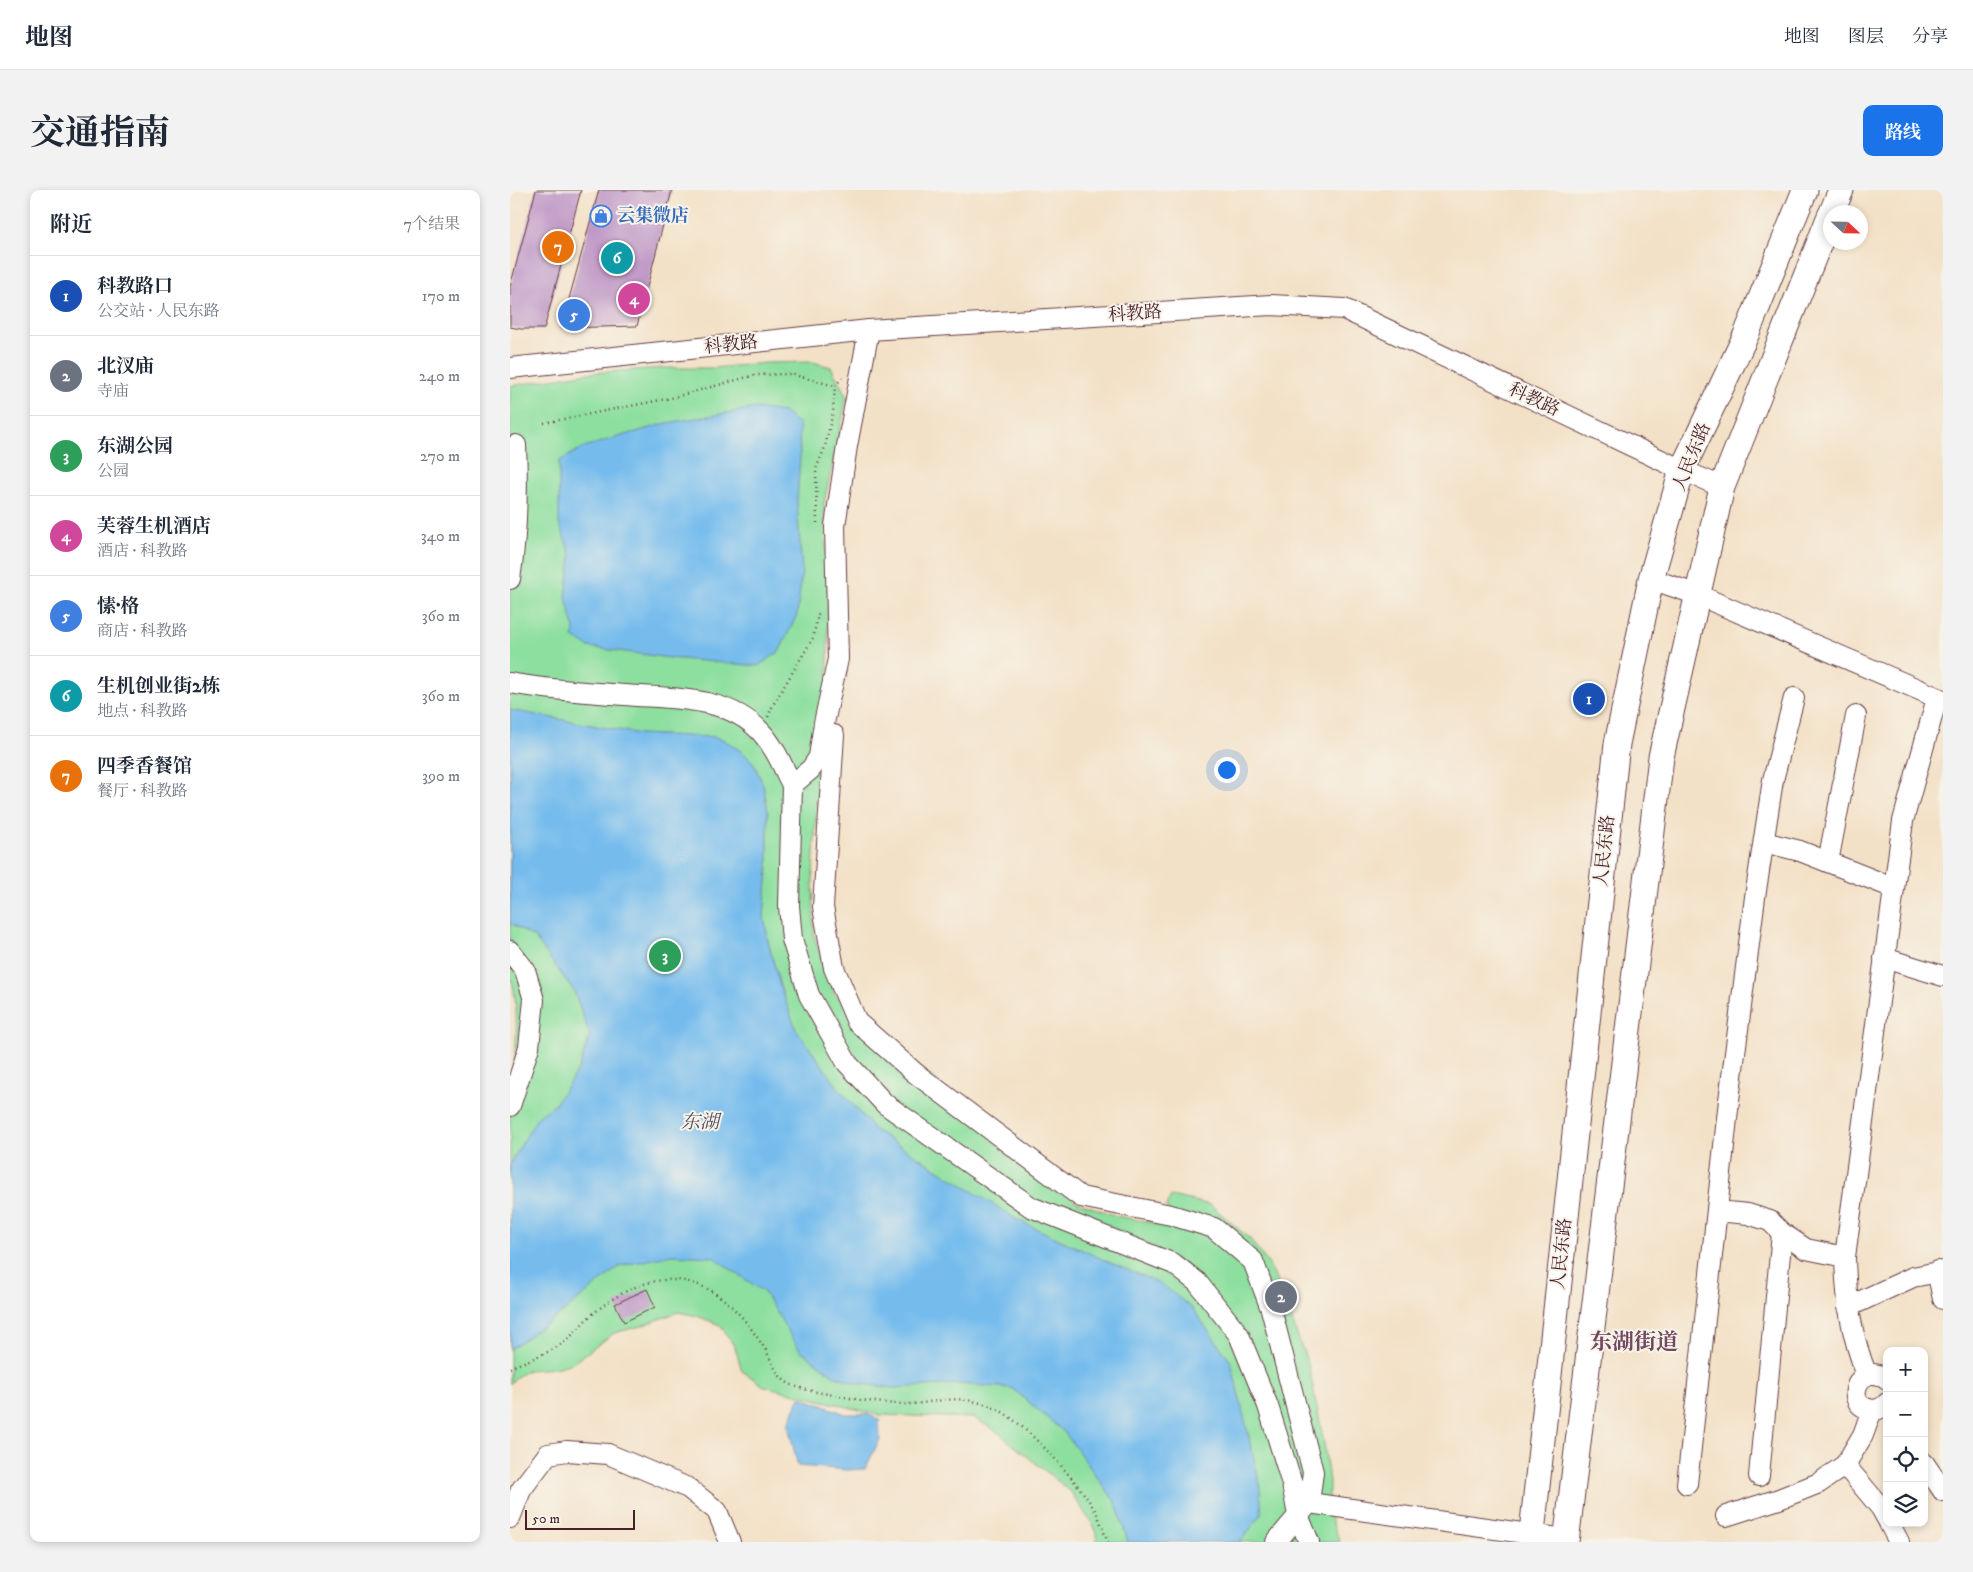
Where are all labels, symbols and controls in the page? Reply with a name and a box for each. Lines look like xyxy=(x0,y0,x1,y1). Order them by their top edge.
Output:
text: 地图 xyxy=(25,23,73,53)
text: 地图 xyxy=(1784,26,1820,48)
text: 图层 xyxy=(1848,26,1884,48)
text: 分享 xyxy=(1912,26,1948,48)
button: 路线 xyxy=(1863,105,1943,156)
text: 交通指南 xyxy=(30,112,170,156)
shop icon: 云集微店 xyxy=(589,204,613,228)
place label: 云集微店 xyxy=(617,205,689,227)
north arrow xyxy=(1823,205,1868,250)
text: 附近 xyxy=(50,212,92,238)
text: 7个结果 xyxy=(404,214,460,234)
pin: 7 xyxy=(542,228,574,266)
pin: 6 xyxy=(601,239,633,277)
text: 科教路口 xyxy=(97,275,173,298)
pin: 4 xyxy=(618,280,650,318)
text: 1 xyxy=(63,286,69,306)
text: 170 m xyxy=(422,286,460,306)
pin: 5 xyxy=(558,296,590,334)
text: 公交站 · 人民东路 xyxy=(97,301,220,321)
street label: 科教路 xyxy=(1107,301,1163,327)
street label: 科教路 xyxy=(703,331,759,359)
text: 北汊庙 xyxy=(97,355,154,378)
text: 2 xyxy=(62,366,70,386)
text: 240 m xyxy=(419,366,460,386)
street label: 科教路 xyxy=(1505,379,1563,421)
text: 寺庙 xyxy=(97,381,129,401)
street label: 人民东路 xyxy=(1668,420,1716,494)
text: 东湖公园 xyxy=(97,435,173,458)
text: 3 xyxy=(63,446,69,466)
text: 270 m xyxy=(420,446,460,466)
text: 公园 xyxy=(97,461,129,481)
text: 芙蓉生机酒店 xyxy=(97,515,211,538)
text: 4 xyxy=(61,526,71,546)
text: 340 m xyxy=(421,526,460,546)
text: 酒店 · 科教路 xyxy=(97,541,188,561)
text: 愫·格 xyxy=(97,595,140,618)
text: 5 xyxy=(62,606,70,626)
text: 360 m xyxy=(422,606,460,626)
text: 商店 · 科教路 xyxy=(97,621,188,641)
text: 生机创业街2栋 xyxy=(97,675,220,698)
pin: 1 xyxy=(1573,680,1605,718)
text: 6 xyxy=(62,686,70,706)
text: 360 m xyxy=(422,686,460,706)
text: 地点 · 科教路 xyxy=(97,701,188,721)
text: 四季香餐馆 xyxy=(97,755,192,778)
your location xyxy=(1214,757,1240,783)
text: 7 xyxy=(62,766,70,786)
text: 390 m xyxy=(422,766,460,786)
text: 餐厅 · 科教路 xyxy=(97,781,188,801)
street label: 人民东路 xyxy=(1590,814,1620,888)
pin: 3 xyxy=(649,937,681,975)
water label: 东湖 xyxy=(681,1111,722,1134)
street label: 人民东路 xyxy=(1547,1217,1577,1291)
pin: 2 xyxy=(1265,1278,1297,1316)
district label: 东湖街道 xyxy=(1590,1329,1678,1356)
map controls xyxy=(1883,1347,1928,1527)
button: + xyxy=(1883,1347,1928,1392)
button: − xyxy=(1883,1392,1928,1437)
button: locate xyxy=(1883,1437,1928,1482)
button: layers xyxy=(1883,1482,1928,1527)
scale bar xyxy=(525,1507,635,1530)
text: 50 m xyxy=(532,1510,560,1528)

